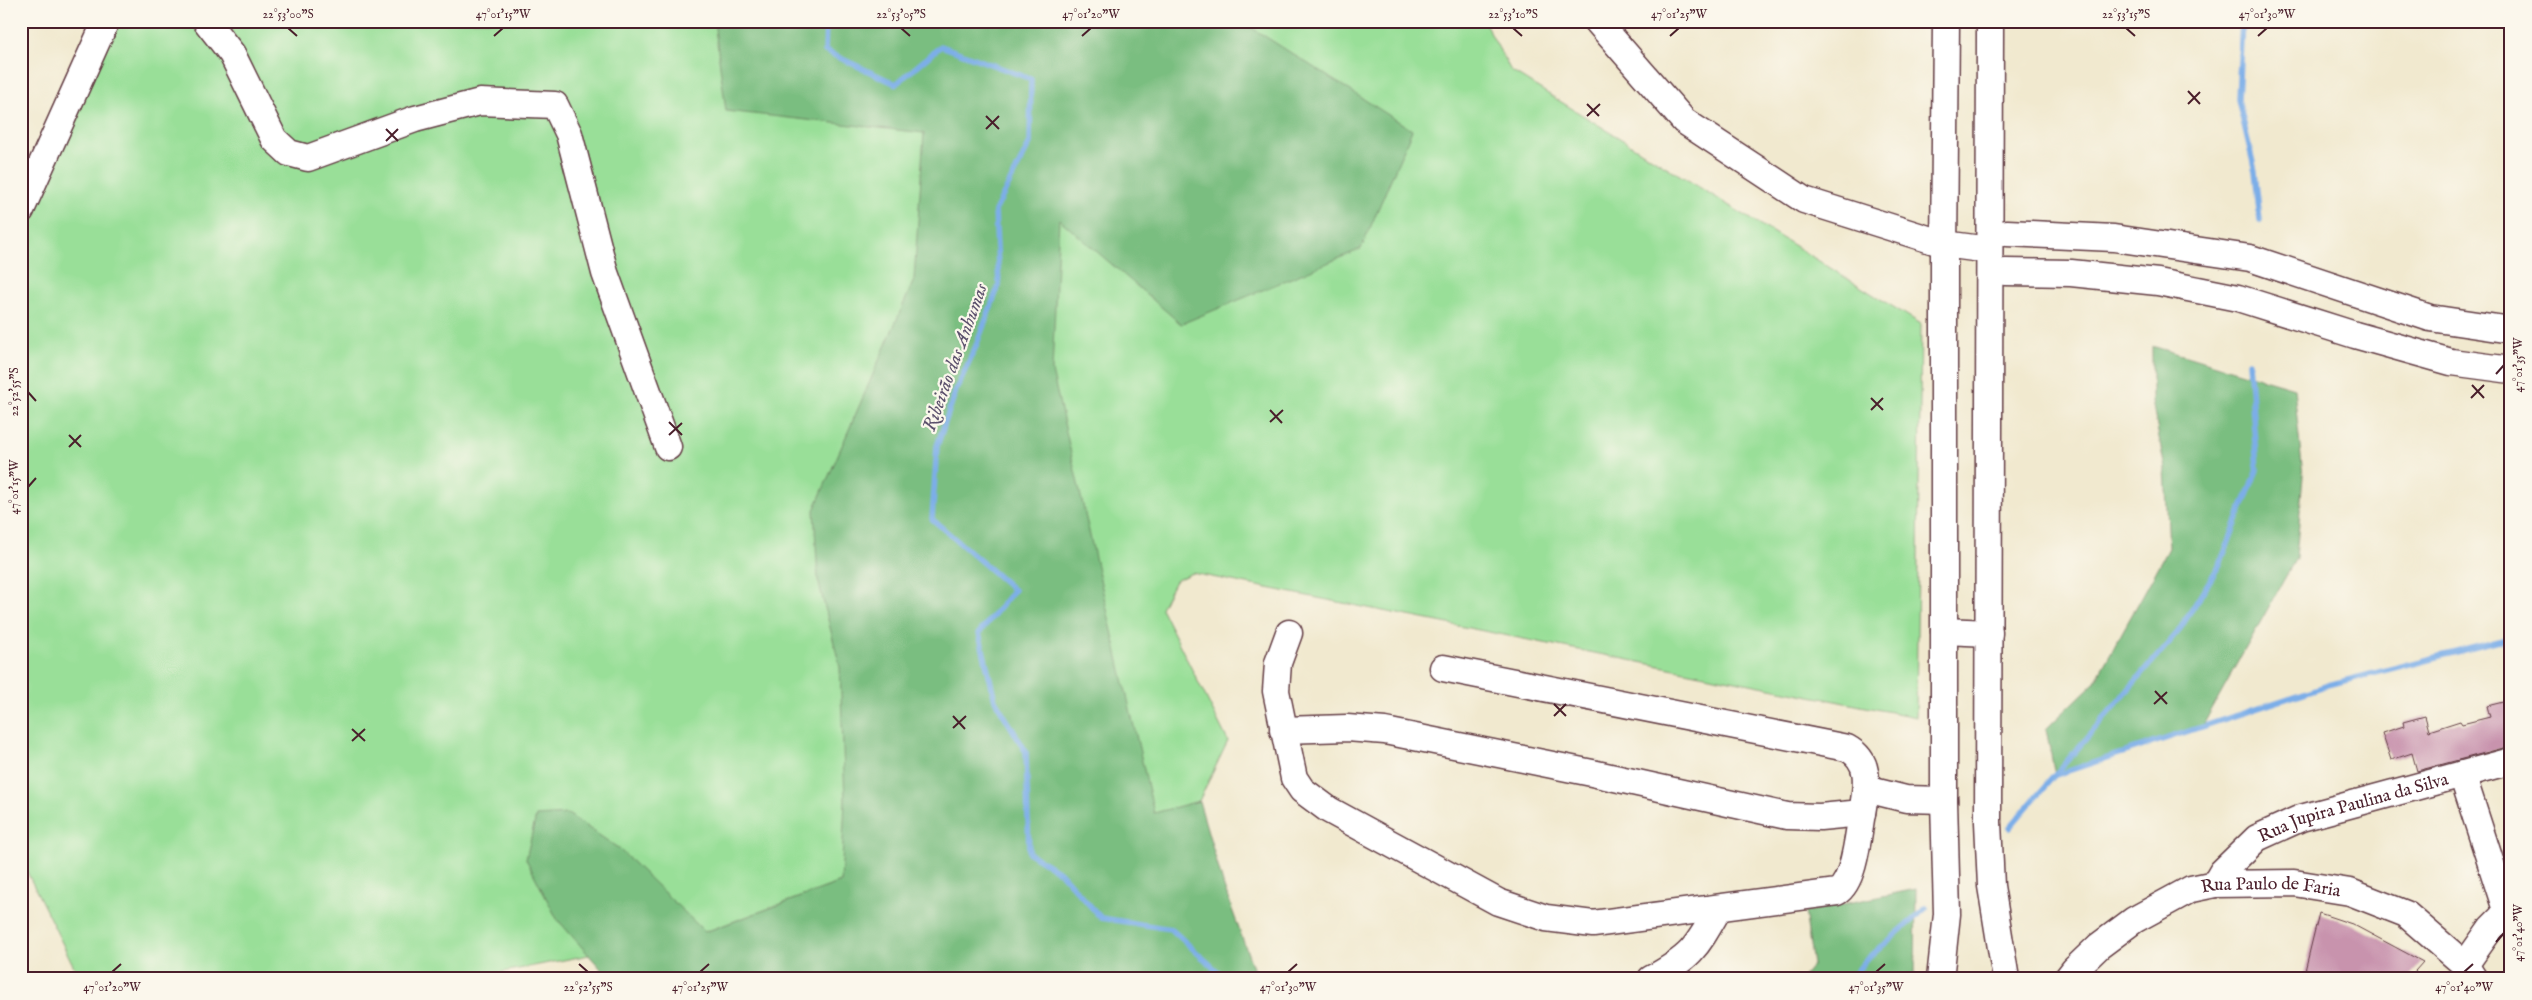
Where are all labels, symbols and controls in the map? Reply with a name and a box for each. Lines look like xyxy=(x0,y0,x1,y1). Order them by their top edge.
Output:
text: 22°53'00"S xyxy=(262,7,314,22)
text: 47°01'15"W xyxy=(476,7,531,22)
text: 22°53'05"S xyxy=(876,7,926,22)
text: 47°01'20"W xyxy=(1062,7,1120,22)
text: 22°53'10"S xyxy=(1488,7,1538,22)
text: 47°01'25"W xyxy=(1651,7,1707,22)
text: 22°53'15"S xyxy=(2102,7,2150,22)
text: 47°01'30"W xyxy=(2239,7,2296,22)
water label: Ribeirão das Anhumas xyxy=(918,280,994,435)
text: 47°01'35"W xyxy=(2511,337,2526,392)
text: 22°52'55"S xyxy=(7,367,22,417)
text: 47°01'15"W xyxy=(7,459,22,514)
street label: Rua Jupira Paulina da Silva xyxy=(2255,768,2451,849)
street label: Rua Paulo de Faria xyxy=(2199,873,2342,903)
text: 47°01'40"W xyxy=(2511,904,2526,962)
text: 47°01'20"W xyxy=(83,980,141,995)
text: 22°52'55"S xyxy=(563,980,613,995)
text: 47°01'25"W xyxy=(672,980,728,995)
text: 47°01'30"W xyxy=(1260,980,1317,995)
text: 47°01'35"W xyxy=(1849,980,1904,995)
text: 47°01'40"W xyxy=(2435,980,2493,995)

